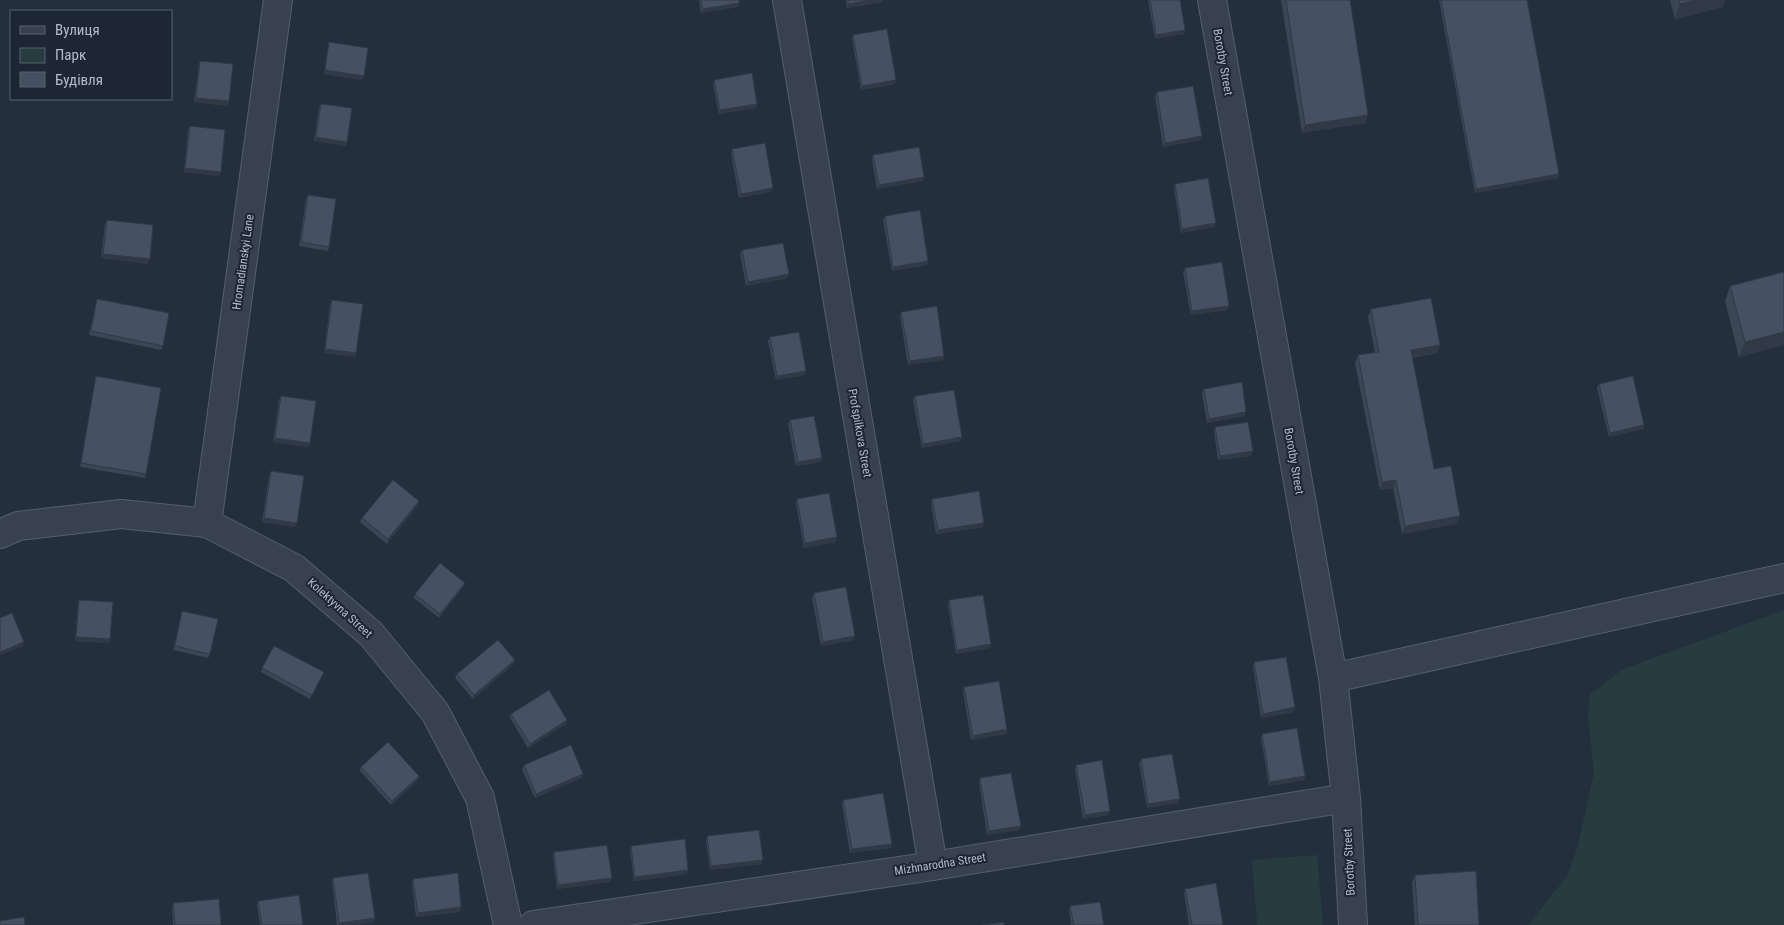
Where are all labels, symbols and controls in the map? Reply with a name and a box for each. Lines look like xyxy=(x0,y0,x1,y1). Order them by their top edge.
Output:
legend xyxy=(10,10,172,100)
text: Вулиця xyxy=(55,21,100,39)
street label: Borotby Street xyxy=(1210,28,1236,97)
text: Парк xyxy=(55,46,86,64)
text: Будівля xyxy=(55,71,103,89)
street label: Hromadianskyi Lane xyxy=(229,213,257,311)
street label: Profspilkova Street xyxy=(845,388,875,479)
street label: Borotby Street xyxy=(1281,427,1307,496)
street label: Kolektyvna Street xyxy=(305,575,376,641)
street label: Borotby Street xyxy=(1340,828,1358,896)
street label: Mizhnarodna Street xyxy=(893,850,987,878)

